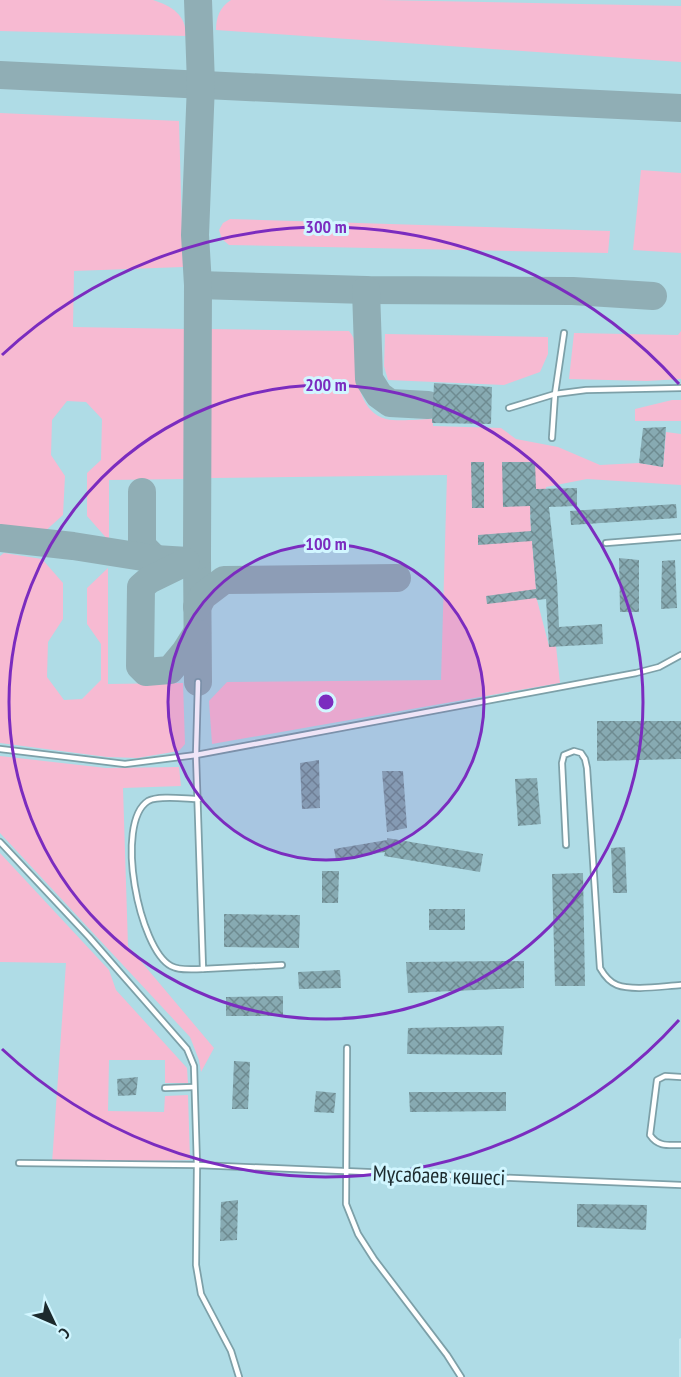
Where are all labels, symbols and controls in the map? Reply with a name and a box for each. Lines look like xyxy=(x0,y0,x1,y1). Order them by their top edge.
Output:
text: 300 m xyxy=(305,215,347,238)
text: 200 m xyxy=(305,373,347,396)
text: 100 m xyxy=(305,532,347,555)
centre of rings xyxy=(316,692,336,712)
street label: Мұсабаев көшесі xyxy=(372,1159,506,1191)
north arrow xyxy=(24,1293,84,1353)
text: С xyxy=(55,1324,75,1343)

